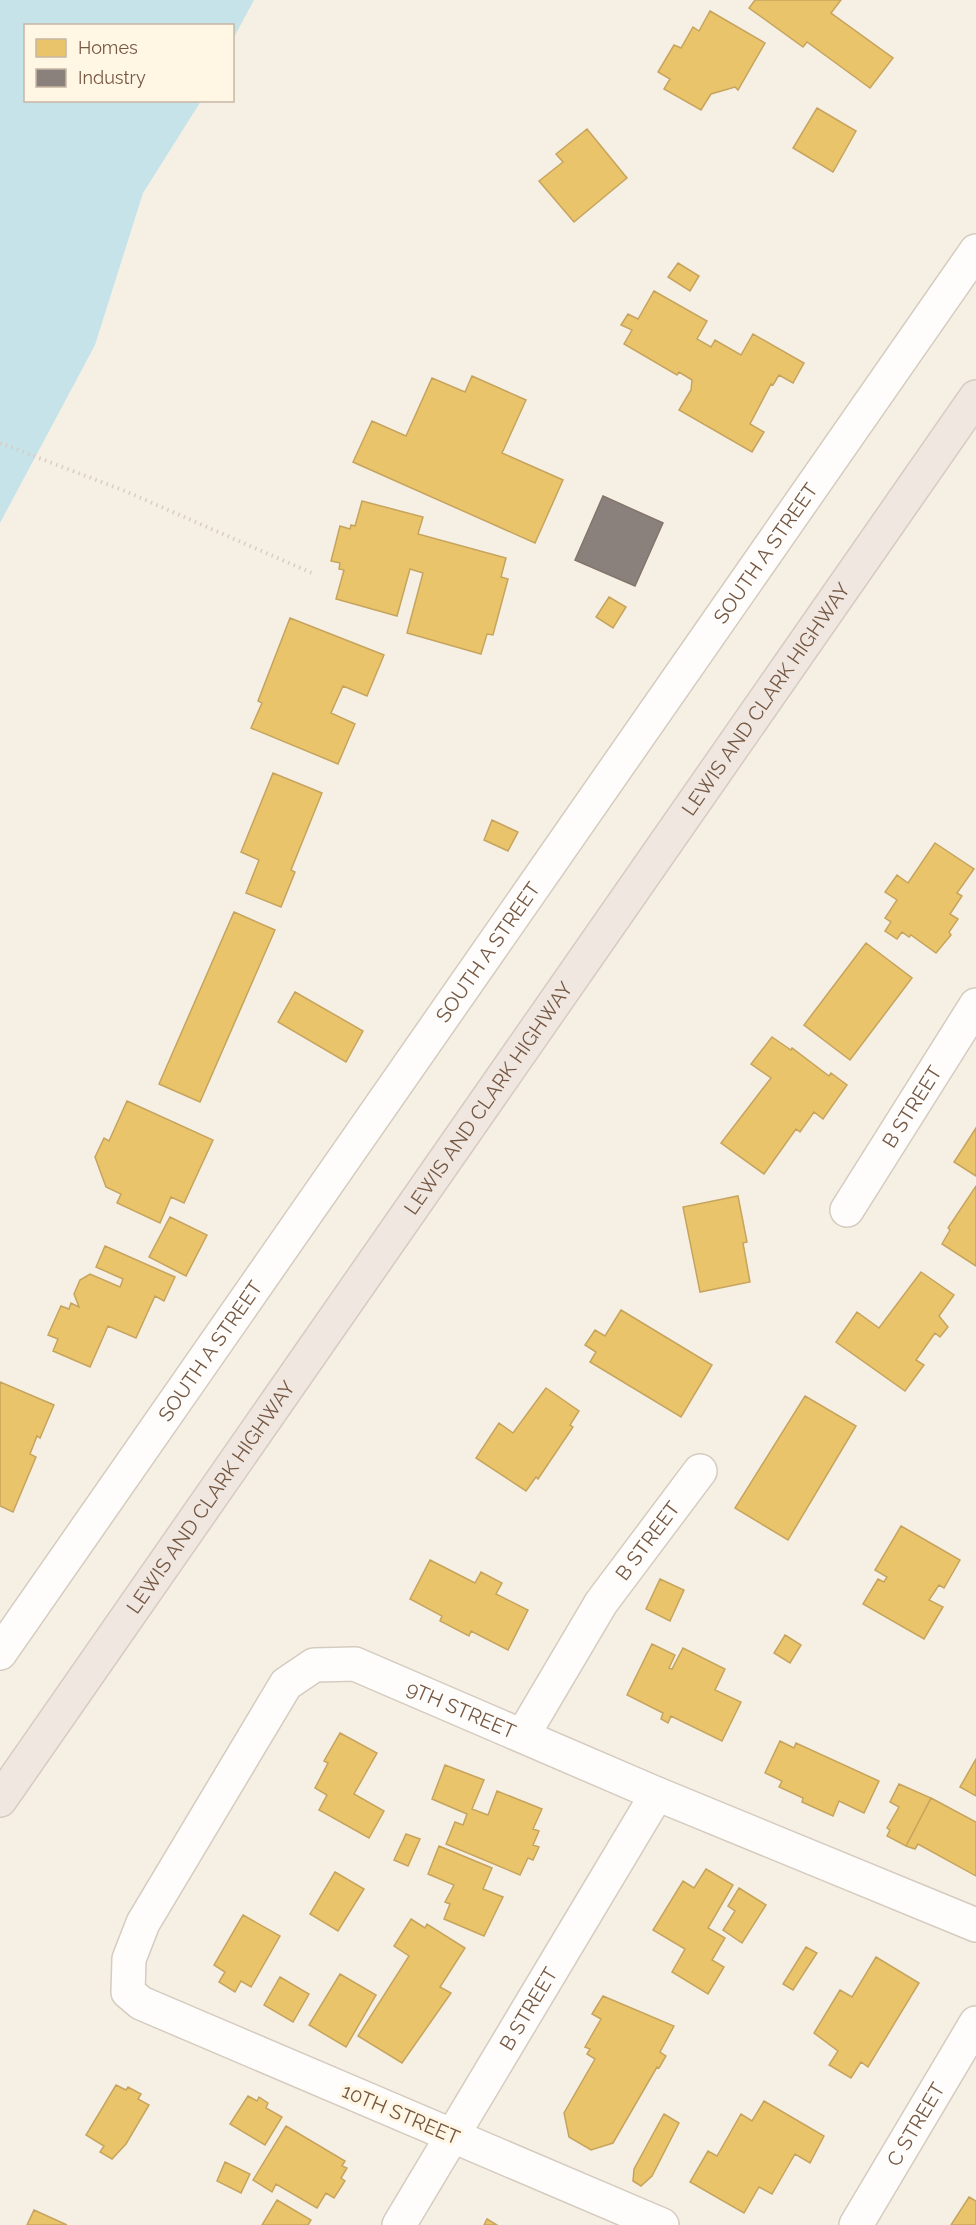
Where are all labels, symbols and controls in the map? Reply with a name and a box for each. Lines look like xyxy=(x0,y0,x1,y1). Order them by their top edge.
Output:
legend xyxy=(24,24,234,102)
text: Homes xyxy=(78,37,138,58)
text: Industry xyxy=(78,67,146,88)
street label: SOUTH A STREET xyxy=(708,478,823,628)
street label: LEWIS AND CLARK HIGHWAY xyxy=(677,578,855,820)
street label: SOUTH A STREET xyxy=(431,877,545,1027)
street label: LEWIS AND CLARK HIGHWAY xyxy=(399,977,578,1219)
street label: B STREET xyxy=(877,1061,947,1152)
street label: SOUTH A STREET xyxy=(153,1276,267,1426)
street label: LEWIS AND CLARK HIGHWAY xyxy=(121,1376,300,1618)
street label: B STREET xyxy=(610,1497,685,1585)
street label: 9TH STREET xyxy=(403,1676,519,1744)
street label: B STREET xyxy=(494,1963,562,2055)
street label: 10TH STREET xyxy=(339,2078,463,2150)
street label: C STREET xyxy=(882,2078,950,2170)

